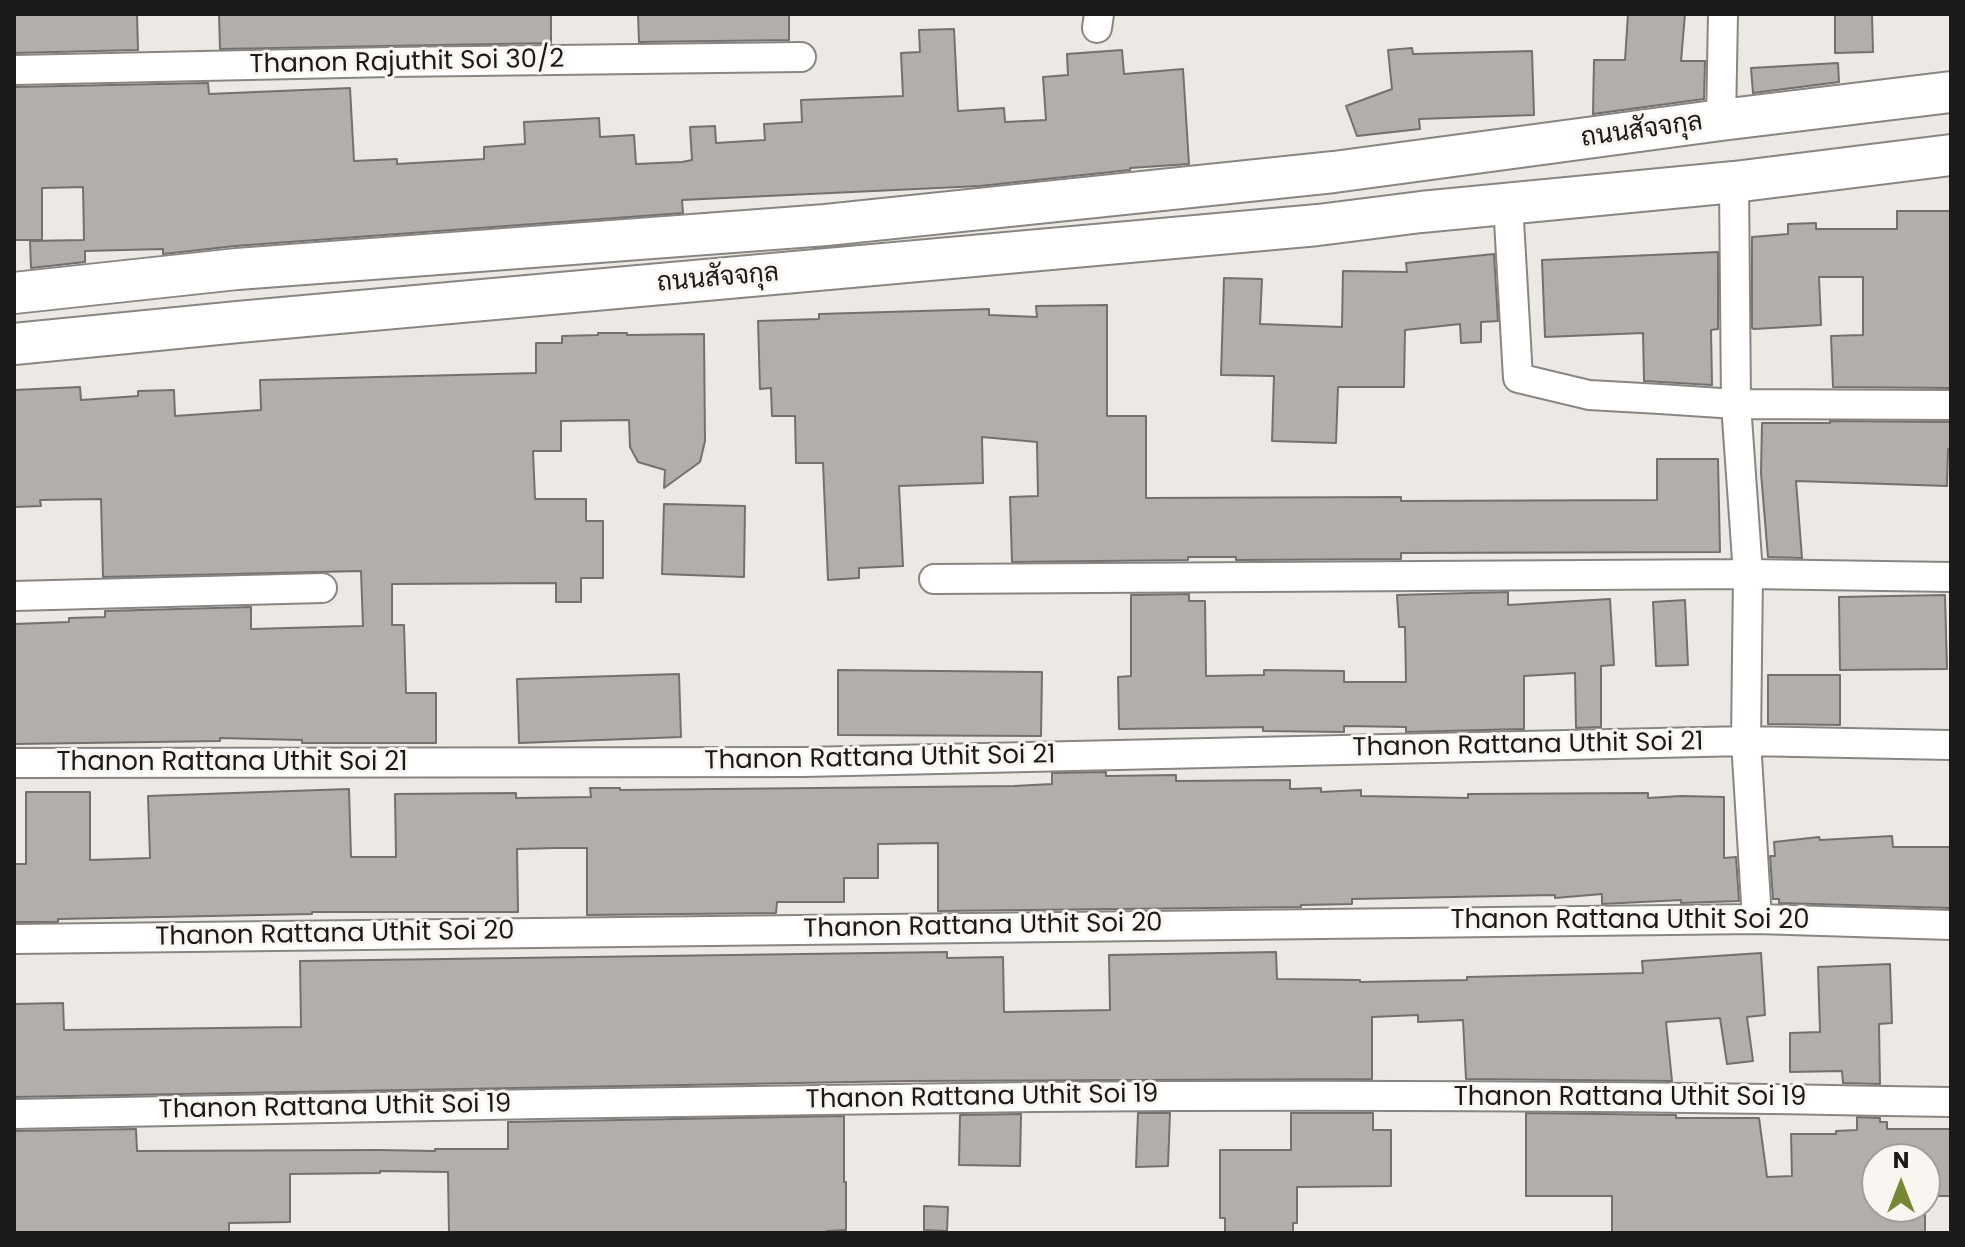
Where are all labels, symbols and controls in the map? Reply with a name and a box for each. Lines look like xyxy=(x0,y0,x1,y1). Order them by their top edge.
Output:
street label: Thanon Rajuthit Soi 30/2 xyxy=(249,45,565,81)
street label: ถนนสัจจกุล xyxy=(1579,107,1705,155)
street label: ถนนสัจจกุล xyxy=(656,258,780,300)
street label: Thanon Rattana Uthit Soi 21 xyxy=(1352,727,1704,765)
street label: Thanon Rattana Uthit Soi 21 xyxy=(704,740,1056,778)
street label: Thanon Rattana Uthit Soi 21 xyxy=(56,747,408,779)
street label: Thanon Rattana Uthit Soi 20 xyxy=(1450,905,1810,937)
street label: Thanon Rattana Uthit Soi 20 xyxy=(803,908,1163,946)
street label: Thanon Rattana Uthit Soi 20 xyxy=(155,916,515,954)
street label: Thanon Rattana Uthit Soi 19 xyxy=(805,1079,1159,1117)
street label: Thanon Rattana Uthit Soi 19 xyxy=(1454,1082,1806,1114)
street label: Thanon Rattana Uthit Soi 19 xyxy=(158,1089,512,1127)
north arrow xyxy=(1861,1143,1941,1223)
text: N xyxy=(1893,1145,1909,1176)

